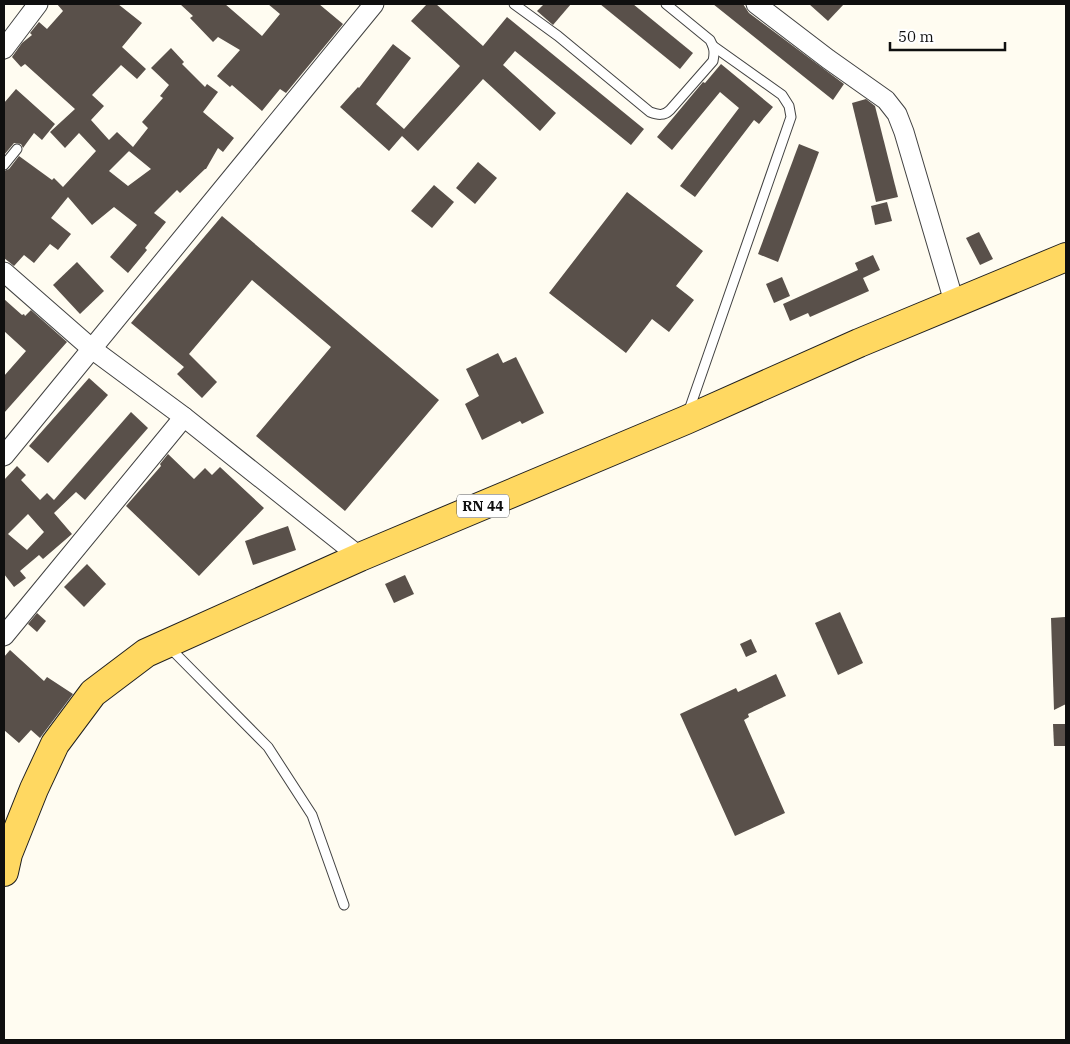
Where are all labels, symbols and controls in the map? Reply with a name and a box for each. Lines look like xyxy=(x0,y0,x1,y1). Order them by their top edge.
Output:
scale bar xyxy=(890,20,1005,52)
text: 50 m xyxy=(898,27,934,46)
road number: RN 44 xyxy=(457,494,509,518)

